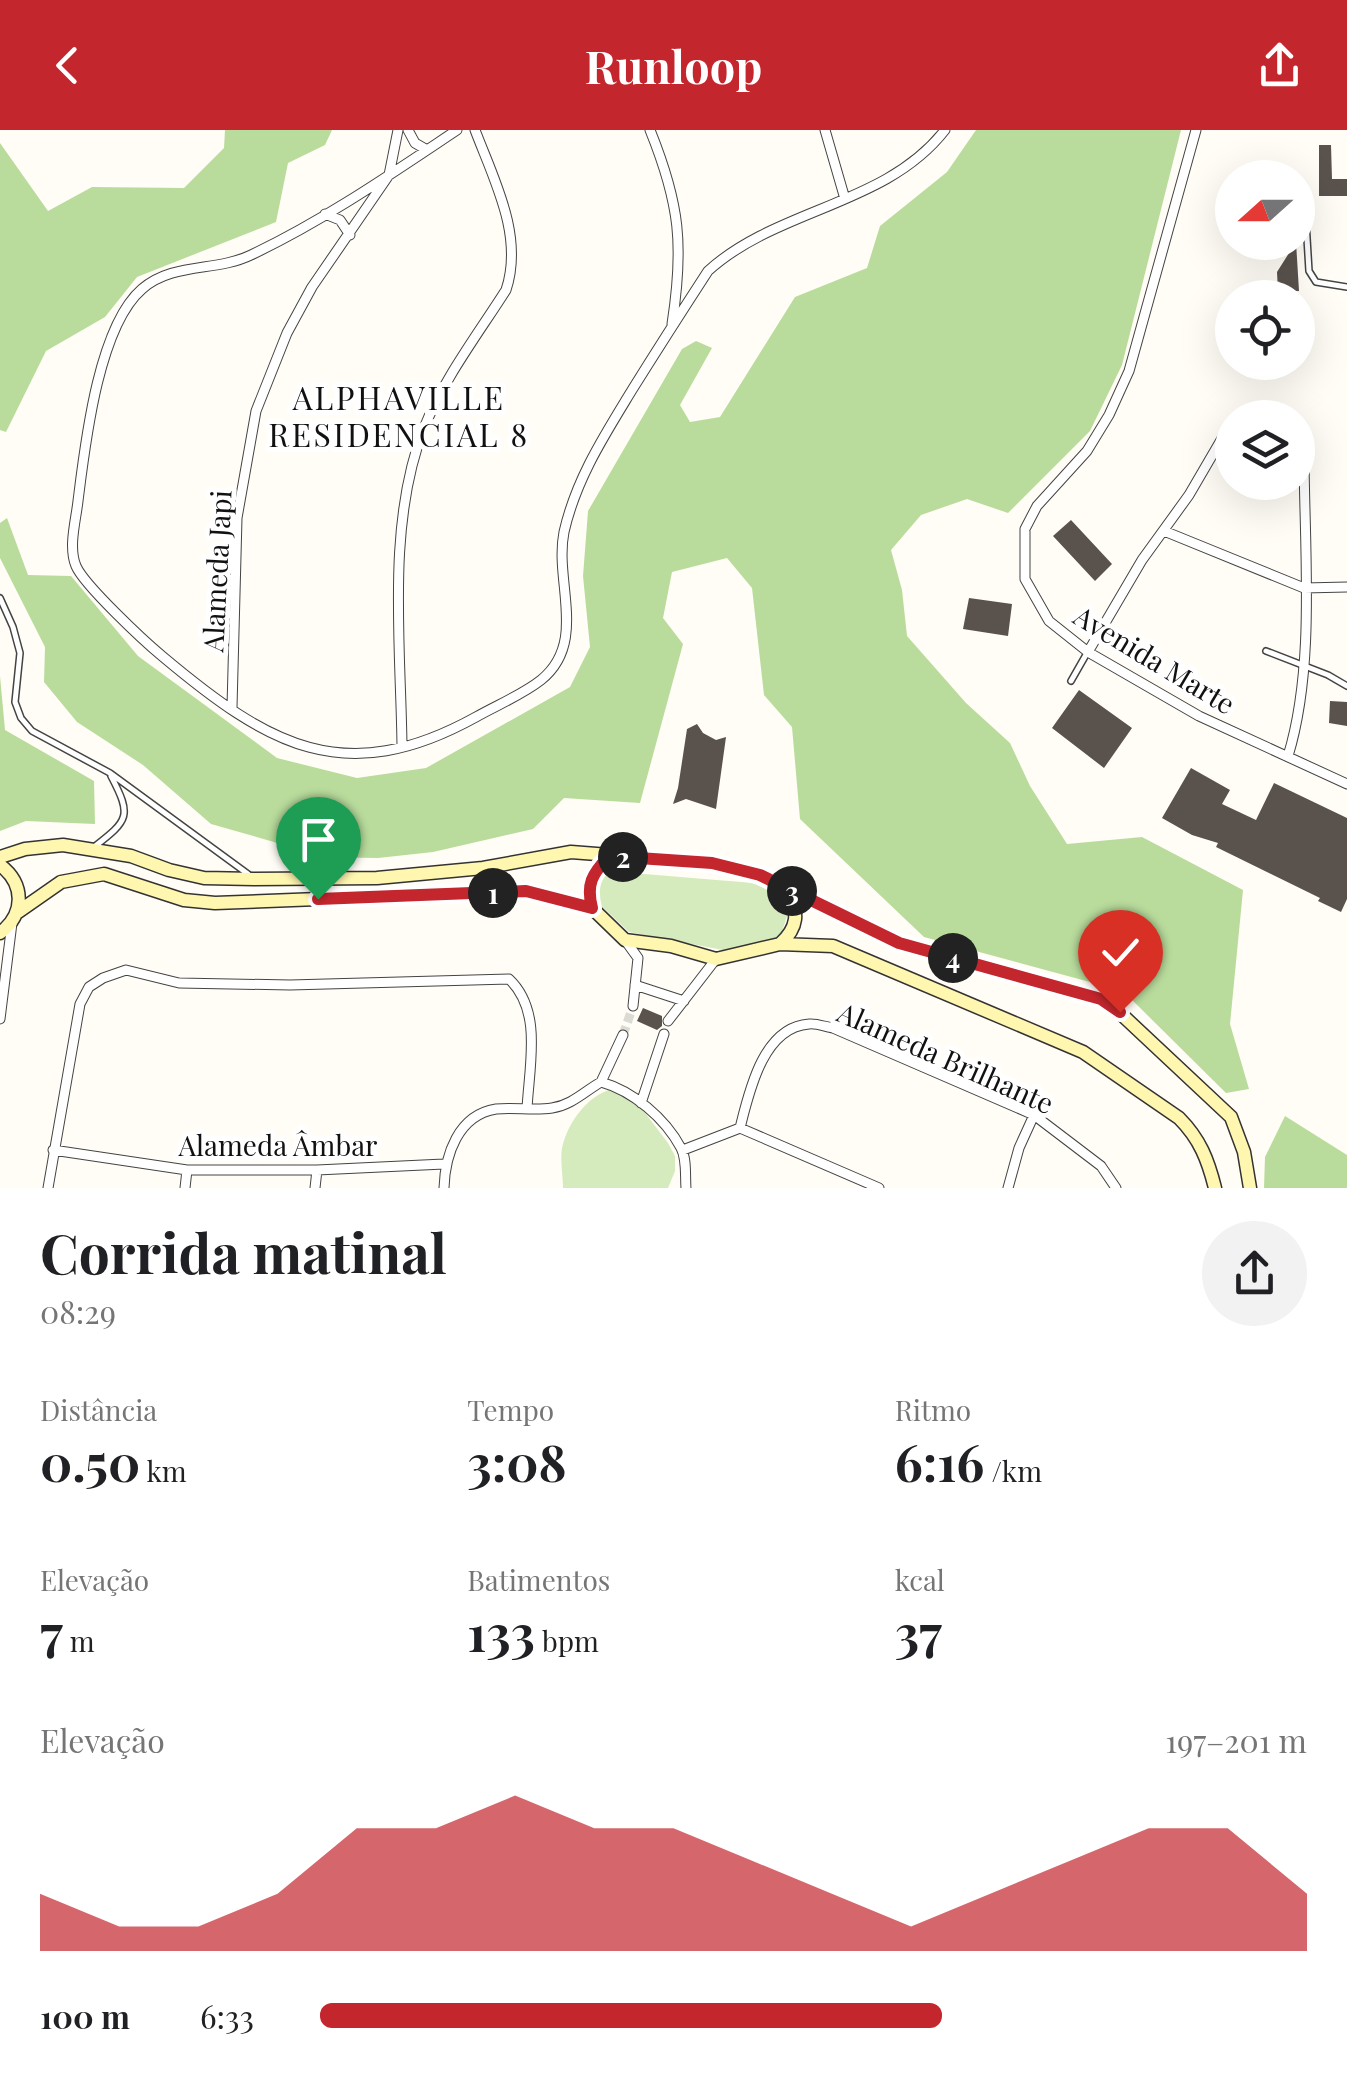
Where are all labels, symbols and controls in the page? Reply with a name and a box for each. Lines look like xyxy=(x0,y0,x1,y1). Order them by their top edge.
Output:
text: Runloop xyxy=(585,35,762,95)
icon: back xyxy=(40,38,95,93)
icon: share xyxy=(1252,38,1307,93)
north arrow xyxy=(1215,160,1315,260)
map controls xyxy=(1215,160,1315,500)
button: locate xyxy=(1215,280,1315,380)
district label: ALPHAVILLE RESIDENCIAL 8 xyxy=(268,375,530,455)
button: layers xyxy=(1215,400,1315,500)
street label: Alameda Japi xyxy=(193,489,239,654)
street label: Avenida Marte xyxy=(1067,596,1242,722)
pin xyxy=(276,797,361,900)
icon: arrive xyxy=(291,812,346,867)
pin: 2 xyxy=(598,832,648,882)
text: 2 xyxy=(616,838,630,875)
pin: 3 xyxy=(767,866,817,916)
pin: 1 xyxy=(468,868,518,918)
text: 3 xyxy=(785,872,799,909)
text: 1 xyxy=(488,874,498,911)
pin xyxy=(1078,910,1163,1013)
icon: check xyxy=(1093,925,1148,980)
pin: 4 xyxy=(928,933,978,983)
text: 4 xyxy=(946,939,960,976)
street label: Alameda Brilhante xyxy=(831,992,1060,1121)
street label: Alameda Âmbar xyxy=(177,1126,378,1163)
text: Corrida matinal xyxy=(40,1214,447,1288)
button: share xyxy=(1202,1221,1307,1326)
text: 08:29 xyxy=(40,1289,116,1332)
text: Distância xyxy=(40,1391,157,1428)
text: Tempo xyxy=(467,1391,554,1428)
text: Ritmo xyxy=(895,1391,971,1428)
text: 0.50 xyxy=(40,1428,140,1495)
text: 3:08 xyxy=(467,1428,567,1495)
text: 6:16 xyxy=(895,1428,984,1495)
text: km xyxy=(140,1452,187,1489)
text: /km xyxy=(984,1452,1042,1489)
text: Elevação xyxy=(40,1561,149,1598)
text: Batimentos xyxy=(467,1561,610,1598)
text: kcal xyxy=(895,1561,945,1598)
text: 7 xyxy=(40,1598,63,1665)
text: 133 xyxy=(467,1598,535,1665)
text: 37 xyxy=(895,1598,942,1665)
text: m xyxy=(63,1622,95,1659)
text: bpm xyxy=(535,1622,599,1659)
text: Elevação xyxy=(40,1718,165,1761)
text: 197–201 m xyxy=(1165,1718,1307,1761)
text: 100 m xyxy=(40,1994,130,2037)
text: 6:33 xyxy=(200,1994,254,2037)

